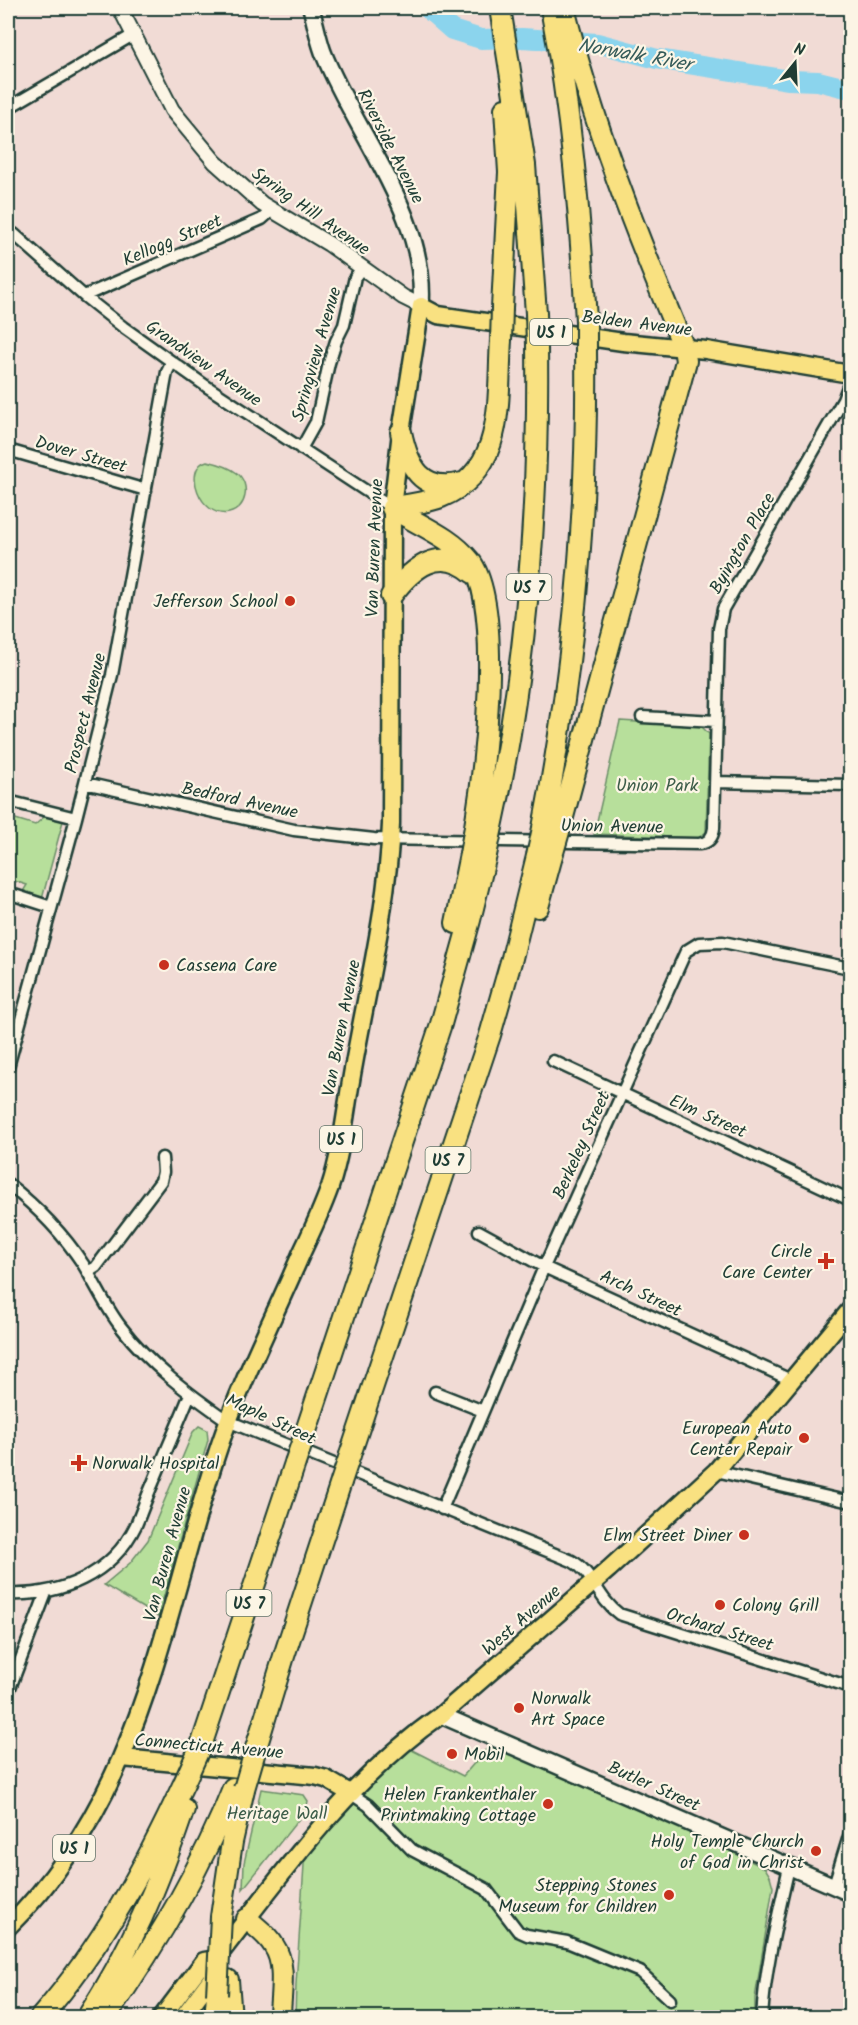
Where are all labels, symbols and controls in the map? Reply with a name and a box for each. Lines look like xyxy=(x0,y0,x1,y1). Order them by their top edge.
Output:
water label: Norwalk River xyxy=(575,30,698,82)
north arrow xyxy=(765,33,825,93)
text: N xyxy=(791,37,808,64)
street label: Riverside Avenue xyxy=(348,84,431,209)
street label: Spring Hill Avenue xyxy=(245,160,375,264)
street label: Kellogg Street xyxy=(118,207,228,275)
street label: Springview Avenue xyxy=(284,284,351,425)
street label: Belden Avenue xyxy=(580,303,694,346)
street label: Grandview Avenue xyxy=(139,313,267,415)
road number: US 1 xyxy=(530,319,572,345)
street label: Dover Street xyxy=(31,429,131,483)
street label: Van Buren Avenue xyxy=(359,478,392,618)
street label: Byington Place xyxy=(702,488,784,600)
road number: US 7 xyxy=(506,574,552,600)
place label: Jefferson School xyxy=(153,588,279,617)
marker: Jefferson School xyxy=(283,594,297,608)
street label: Prospect Avenue xyxy=(57,650,115,777)
park label: Union Park xyxy=(616,772,699,801)
street label: Bedford Avenue xyxy=(179,775,301,828)
street label: Union Avenue xyxy=(560,812,664,843)
place label: Cassena Care xyxy=(176,952,277,981)
street label: Van Buren Avenue xyxy=(315,957,370,1099)
marker: Cassena Care xyxy=(157,958,171,972)
street label: Berkeley Street xyxy=(546,1086,620,1204)
street label: Elm Street xyxy=(664,1087,752,1148)
road number: US 1 xyxy=(320,1126,362,1152)
road number: US 7 xyxy=(426,1147,470,1173)
place label: Circle Care Center xyxy=(722,1238,813,1288)
marker: Circle Care Center xyxy=(817,1252,835,1270)
street label: Arch Street xyxy=(595,1263,687,1326)
street label: Maple Street xyxy=(220,1387,321,1454)
place label: European Auto Center Repair xyxy=(682,1415,793,1465)
marker: European Auto Center Repair xyxy=(797,1431,811,1445)
place label: Norwalk Hospital xyxy=(92,1450,220,1479)
marker: Norwalk Hospital xyxy=(70,1454,88,1472)
street label: Van Buren Avenue xyxy=(136,1484,200,1625)
place label: Elm Street Diner xyxy=(603,1522,733,1551)
marker: Elm Street Diner xyxy=(737,1528,751,1542)
street label: West Avenue xyxy=(476,1578,568,1664)
road number: US 7 xyxy=(226,1590,272,1616)
place label: Colony Grill xyxy=(732,1592,819,1621)
marker: Colony Grill xyxy=(713,1598,727,1612)
street label: Orchard Street xyxy=(662,1600,778,1661)
place label: Norwalk Art Space xyxy=(531,1685,605,1735)
marker: Norwalk Art Space xyxy=(512,1701,526,1715)
street label: Connecticut Avenue xyxy=(133,1727,285,1768)
place label: Mobil xyxy=(464,1741,505,1770)
marker: Mobil xyxy=(445,1747,459,1761)
street label: Butler Street xyxy=(603,1754,705,1821)
place label: Helen Frankenthaler Printmaking Cottage xyxy=(381,1781,537,1831)
marker: Helen Frankenthaler Printmaking Cottage xyxy=(541,1797,555,1811)
park label: Heritage Wall xyxy=(226,1800,328,1829)
place label: Holy Temple Church of God in Christ xyxy=(651,1828,805,1878)
road number: US 1 xyxy=(53,1835,95,1861)
marker: Holy Temple Church of God in Christ xyxy=(809,1844,823,1858)
place label: Stepping Stones Museum for Children xyxy=(498,1872,657,1922)
marker: Stepping Stones Museum for Children xyxy=(662,1888,676,1902)

